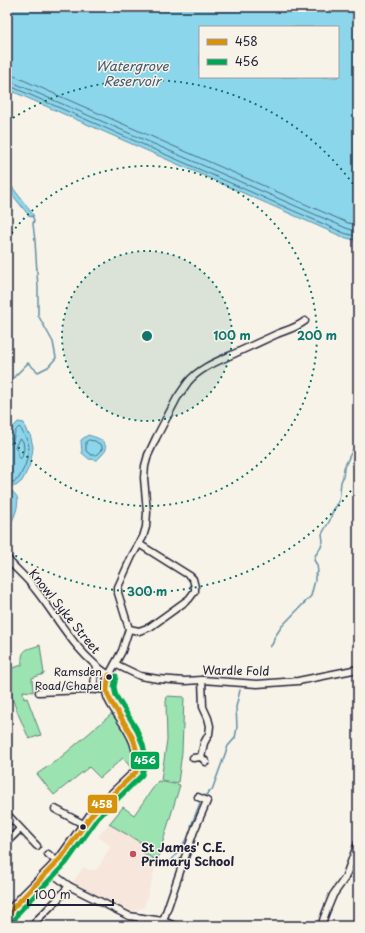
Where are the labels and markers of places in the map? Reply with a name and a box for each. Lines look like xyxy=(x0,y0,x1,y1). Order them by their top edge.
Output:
centre of rings xyxy=(140,329,154,343)
place label: Ramsden Road/Chapel xyxy=(35,663,102,694)
marker: Ramsden Road/Chapel xyxy=(104,672,114,682)
unlabelled marker xyxy=(78,822,88,832)
place label: St James' C.E. Primary School xyxy=(141,838,234,870)
marker: St James' C.E. Primary School xyxy=(128,849,138,859)

